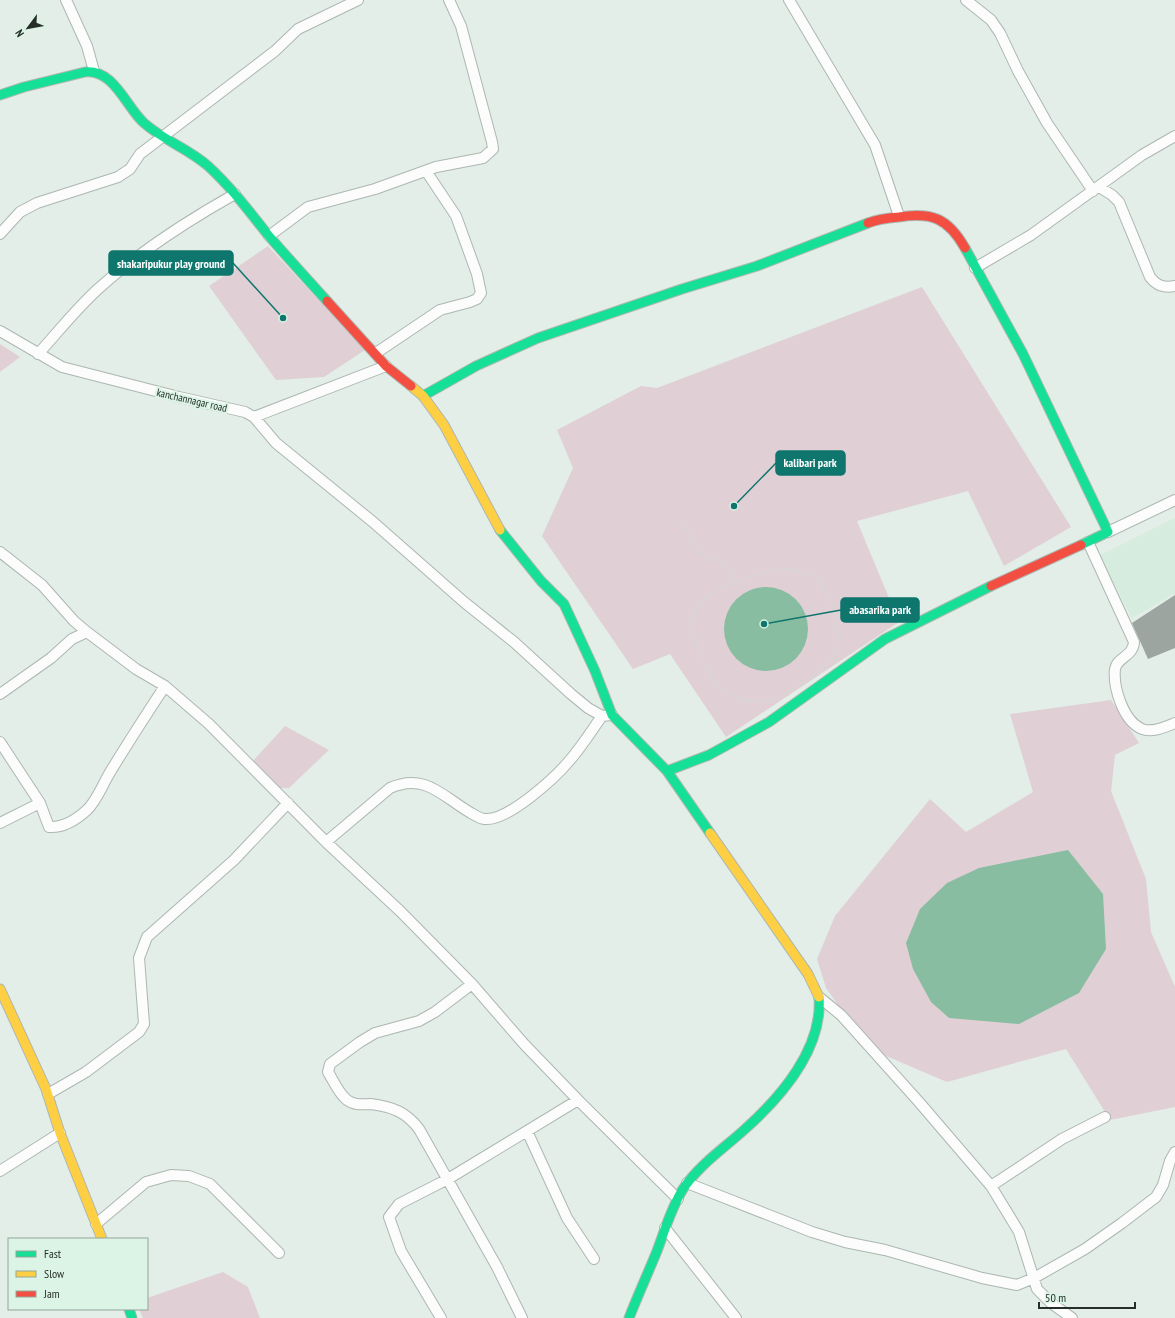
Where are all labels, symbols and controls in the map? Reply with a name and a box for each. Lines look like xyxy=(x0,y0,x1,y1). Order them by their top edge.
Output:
north arrow xyxy=(8,8,48,48)
text: N xyxy=(12,27,27,40)
callout: shakaripukur play ground xyxy=(109,251,233,275)
text: shakaripukur play ground xyxy=(117,256,225,271)
street label: kanchannagar road xyxy=(155,385,229,415)
callout: kalibari park xyxy=(776,451,845,475)
text: kalibari park xyxy=(783,455,837,470)
callout: abasarika park xyxy=(841,598,919,622)
text: abasarika park xyxy=(849,602,911,617)
legend xyxy=(8,1238,148,1310)
text: Fast xyxy=(44,1246,62,1261)
text: Slow xyxy=(44,1266,65,1281)
scale bar xyxy=(1039,1284,1135,1310)
text: Jam xyxy=(43,1286,60,1301)
text: 50 m xyxy=(1045,1290,1066,1305)

